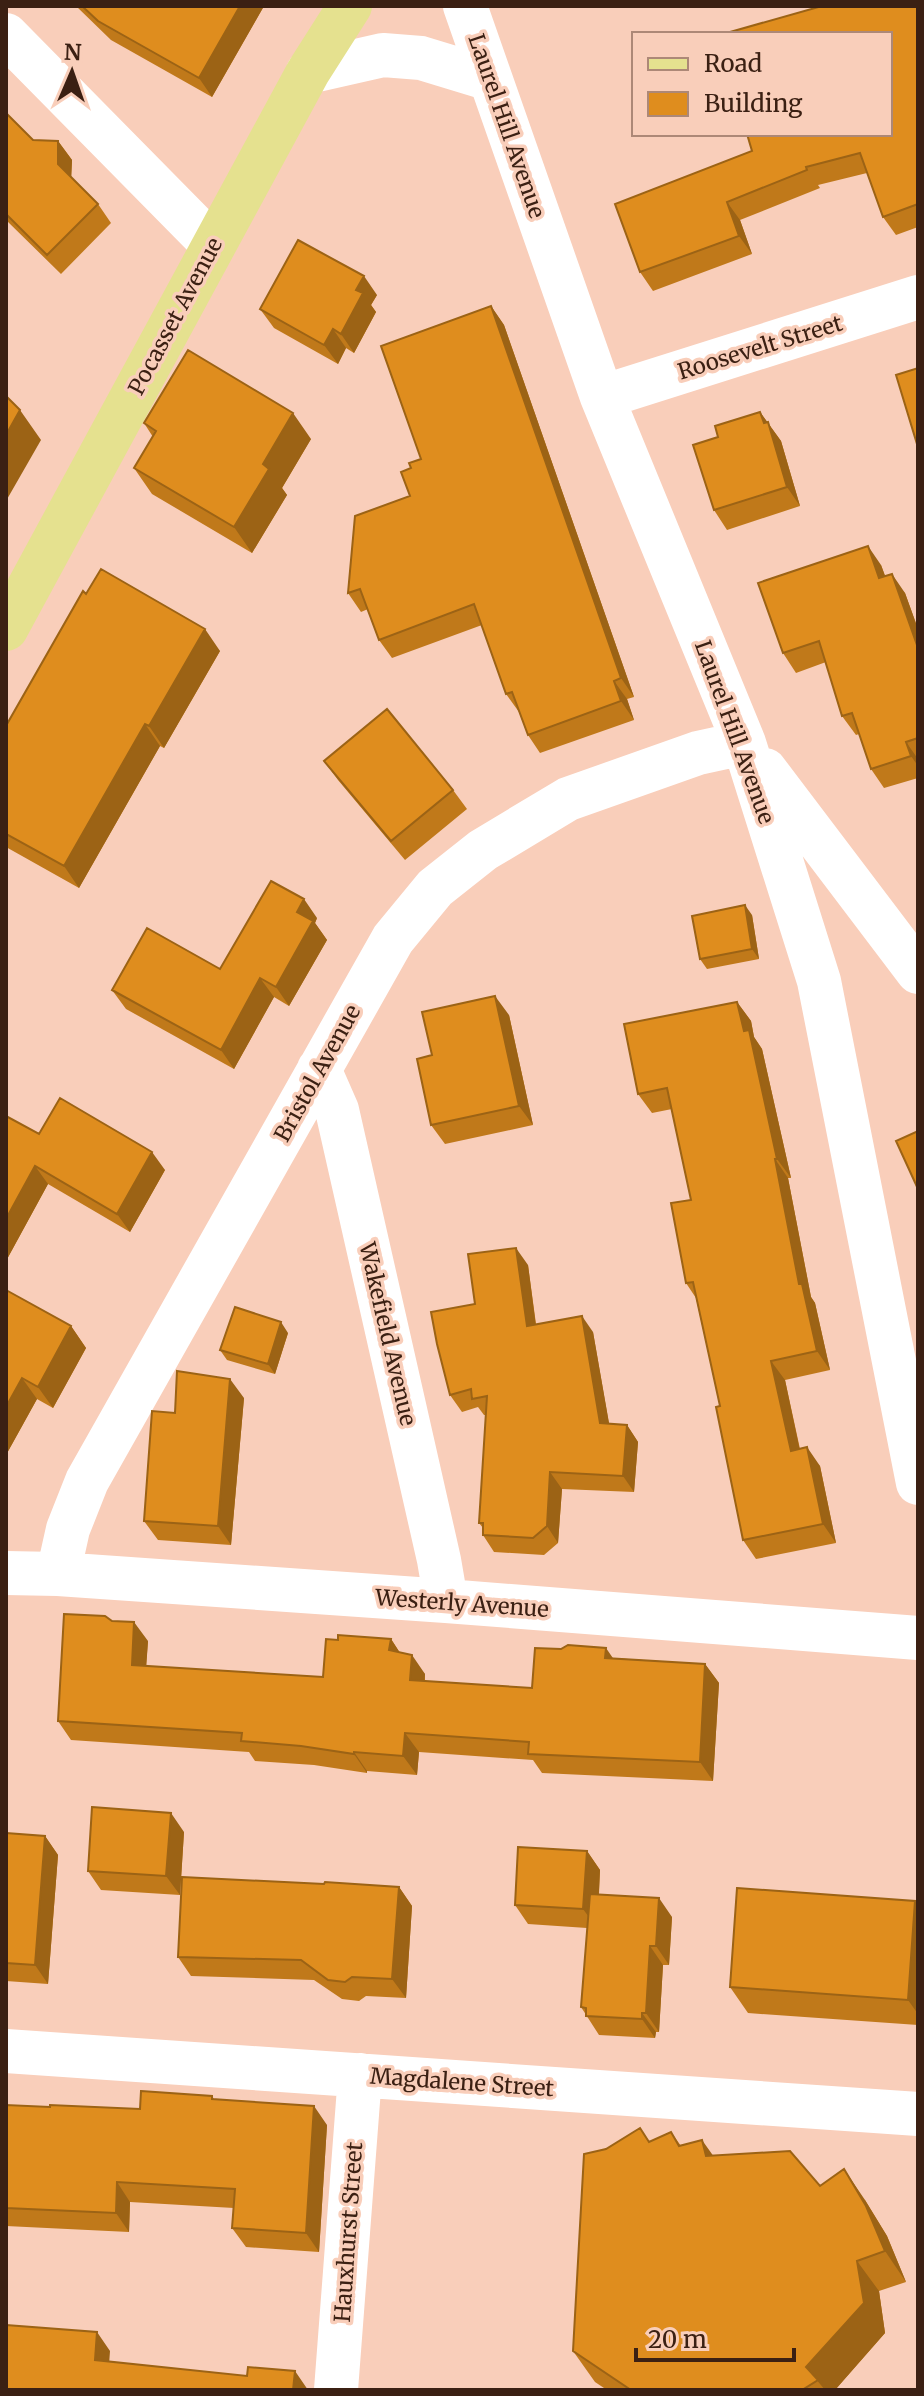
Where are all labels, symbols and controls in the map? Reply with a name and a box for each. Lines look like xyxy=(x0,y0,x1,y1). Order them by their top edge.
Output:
street label: Laurel Hill Avenue xyxy=(462,30,552,222)
north arrow xyxy=(32,32,112,112)
legend xyxy=(632,32,892,136)
text: N xyxy=(64,38,82,66)
text: Road xyxy=(704,48,762,79)
text: Building xyxy=(704,88,803,119)
street label: Pocasset Avenue xyxy=(122,233,228,399)
street label: Roosevelt Street xyxy=(674,309,846,385)
street label: Laurel Hill Avenue xyxy=(689,637,781,827)
street label: Bristol Avenue xyxy=(268,999,366,1147)
street label: Wakefield Avenue xyxy=(353,1239,423,1428)
street label: Westerly Avenue xyxy=(373,1583,550,1623)
street label: Magdalene Street xyxy=(369,2062,555,2102)
street label: Hauxhurst Street xyxy=(328,2141,368,2323)
scale bar xyxy=(636,2312,794,2362)
text: 20 m xyxy=(648,2324,707,2355)

